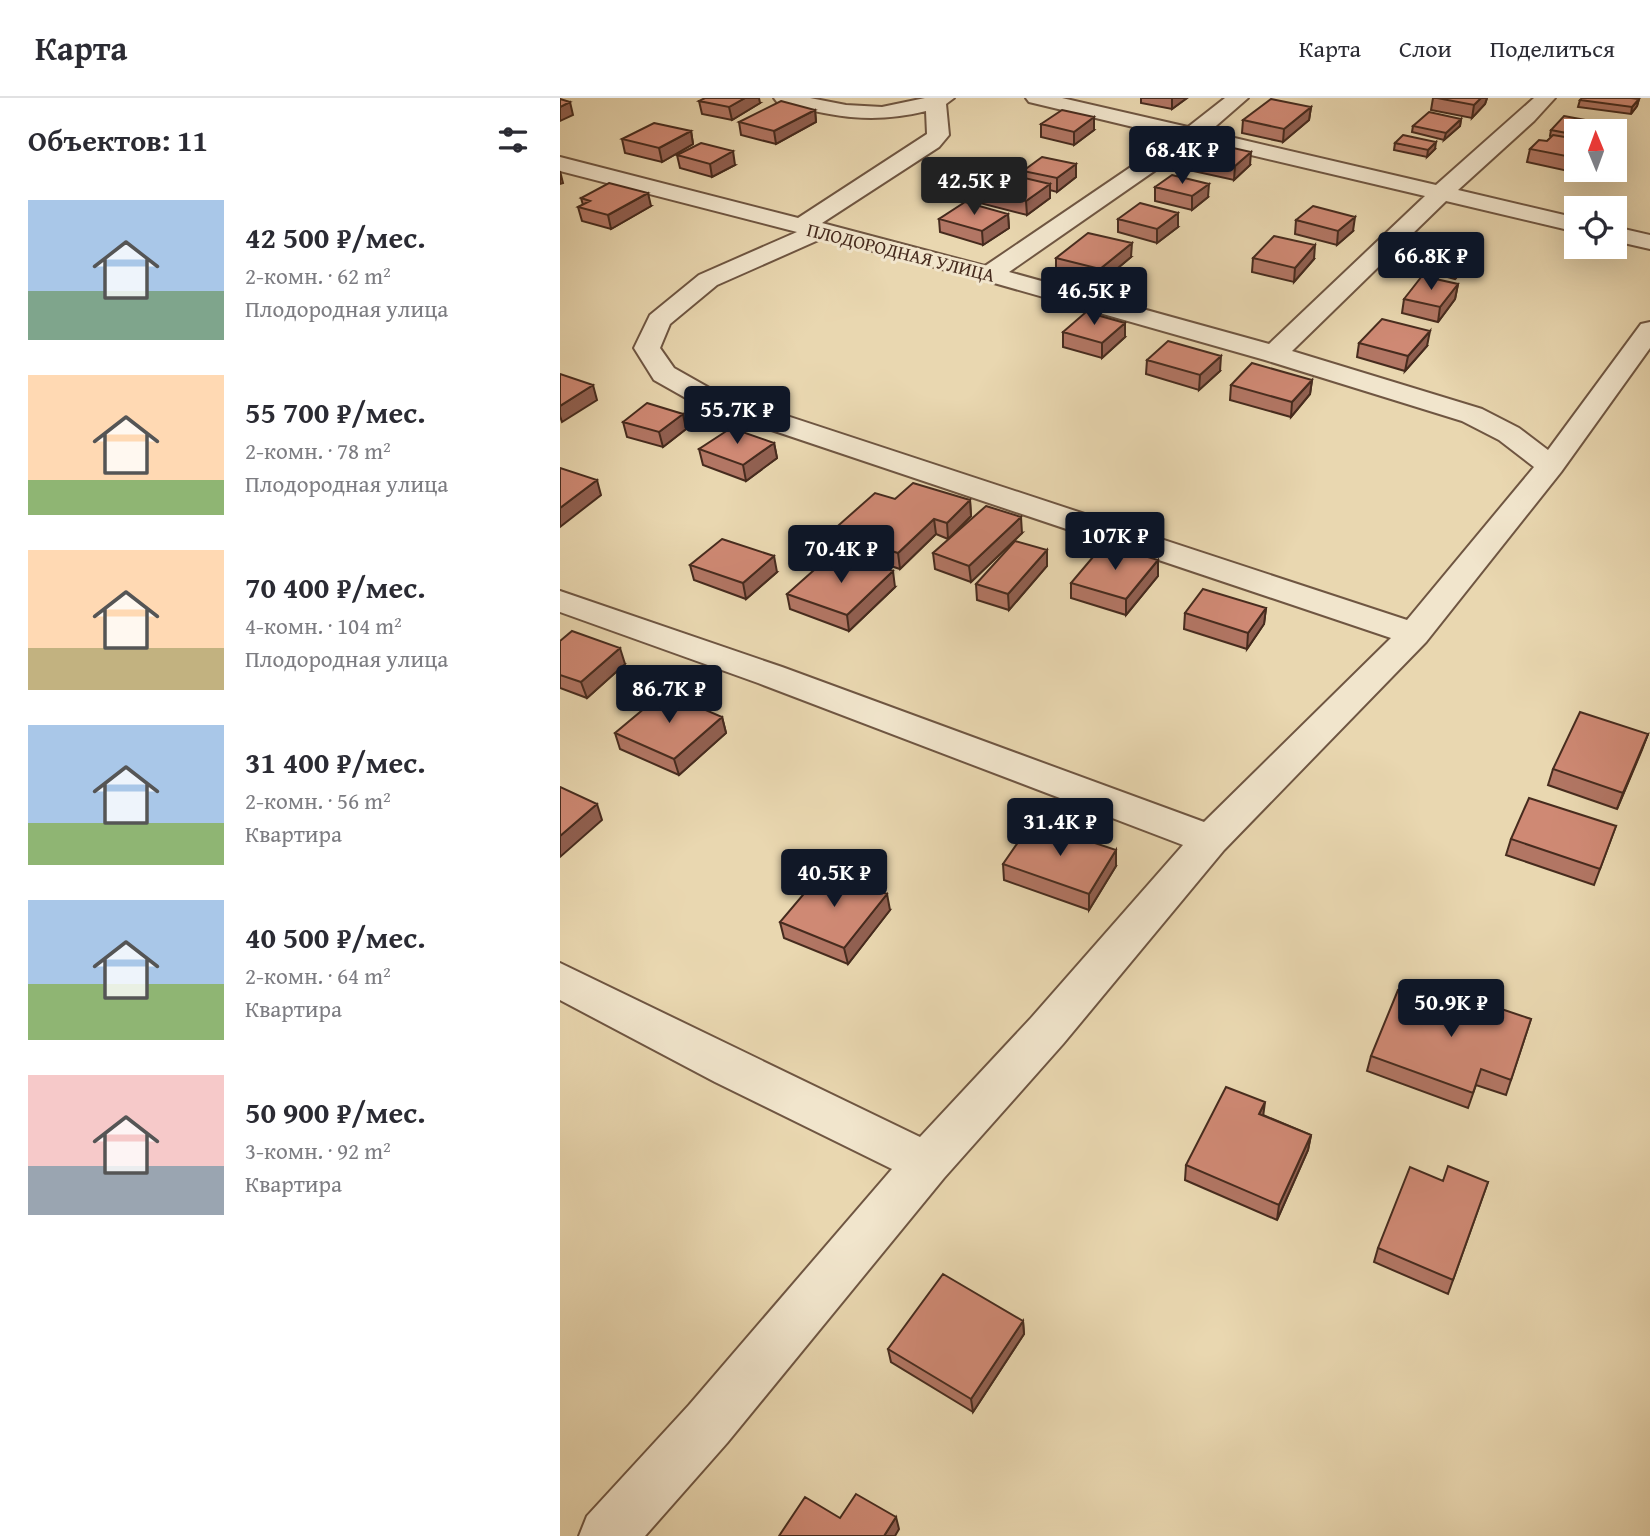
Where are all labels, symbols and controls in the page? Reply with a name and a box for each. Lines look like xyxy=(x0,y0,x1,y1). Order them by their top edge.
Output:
text: Карта xyxy=(35,24,127,72)
text: Карта xyxy=(1299,31,1361,66)
text: Слои xyxy=(1399,31,1452,66)
text: Поделиться xyxy=(1490,31,1615,66)
text: Объектов: 11 xyxy=(28,118,208,162)
north arrow xyxy=(1564,119,1628,182)
map controls xyxy=(1564,119,1627,259)
icon: filters xyxy=(494,121,532,159)
pin: 68.4K ₽ xyxy=(1117,126,1247,186)
text: 68.4K ₽ xyxy=(1145,132,1219,165)
pin: 42.5K ₽ xyxy=(909,158,1039,217)
text: 42.5K ₽ xyxy=(937,163,1011,196)
button: locate xyxy=(1564,196,1627,259)
text: 42 500 ₽/мес. xyxy=(245,215,426,259)
street label: ПЛОДОРОДНАЯ УЛИЦА xyxy=(804,215,999,289)
icon: home xyxy=(84,228,168,312)
pin: 66.8K ₽ xyxy=(1366,232,1496,292)
text: 66.8K ₽ xyxy=(1394,238,1468,271)
text: 2-комн. · 62 m² xyxy=(245,259,391,292)
pin: 46.5K ₽ xyxy=(1029,268,1159,327)
text: 46.5K ₽ xyxy=(1057,273,1131,306)
text: Плодородная улица xyxy=(245,292,448,325)
pin: 55.7K ₽ xyxy=(672,386,802,446)
text: 55 700 ₽/мес. xyxy=(245,390,426,434)
text: 55.7K ₽ xyxy=(700,392,774,425)
icon: home xyxy=(84,403,168,487)
text: 2-комн. · 78 m² xyxy=(245,434,391,467)
text: Плодородная улица xyxy=(245,467,448,500)
pin: 107K ₽ xyxy=(1058,512,1172,572)
text: 107K ₽ xyxy=(1081,518,1149,551)
pin: 70.4K ₽ xyxy=(776,526,906,585)
text: 70.4K ₽ xyxy=(804,531,878,564)
text: 70 400 ₽/мес. xyxy=(245,565,426,609)
icon: home xyxy=(84,578,168,662)
text: 4-комн. · 104 m² xyxy=(245,609,402,642)
text: Плодородная улица xyxy=(245,642,448,675)
pin: 86.7K ₽ xyxy=(604,666,734,725)
text: 86.7K ₽ xyxy=(632,671,706,704)
text: 31 400 ₽/мес. xyxy=(245,740,426,784)
icon: home xyxy=(84,753,168,837)
text: 2-комн. · 56 m² xyxy=(245,784,391,817)
pin: 31.4K ₽ xyxy=(995,798,1125,858)
text: 31.4K ₽ xyxy=(1023,804,1097,837)
text: Квартира xyxy=(245,817,342,850)
pin: 40.5K ₽ xyxy=(769,850,899,909)
text: 40.5K ₽ xyxy=(797,855,871,888)
text: 40 500 ₽/мес. xyxy=(245,915,426,959)
icon: home xyxy=(84,928,168,1012)
text: 2-комн. · 64 m² xyxy=(245,959,391,992)
pin: 50.9K ₽ xyxy=(1386,979,1516,1039)
text: 50.9K ₽ xyxy=(1414,985,1488,1018)
text: Квартира xyxy=(245,992,342,1025)
text: 50 900 ₽/мес. xyxy=(245,1090,426,1134)
icon: home xyxy=(84,1103,168,1187)
text: 3-комн. · 92 m² xyxy=(245,1134,391,1167)
text: Квартира xyxy=(245,1167,342,1200)

